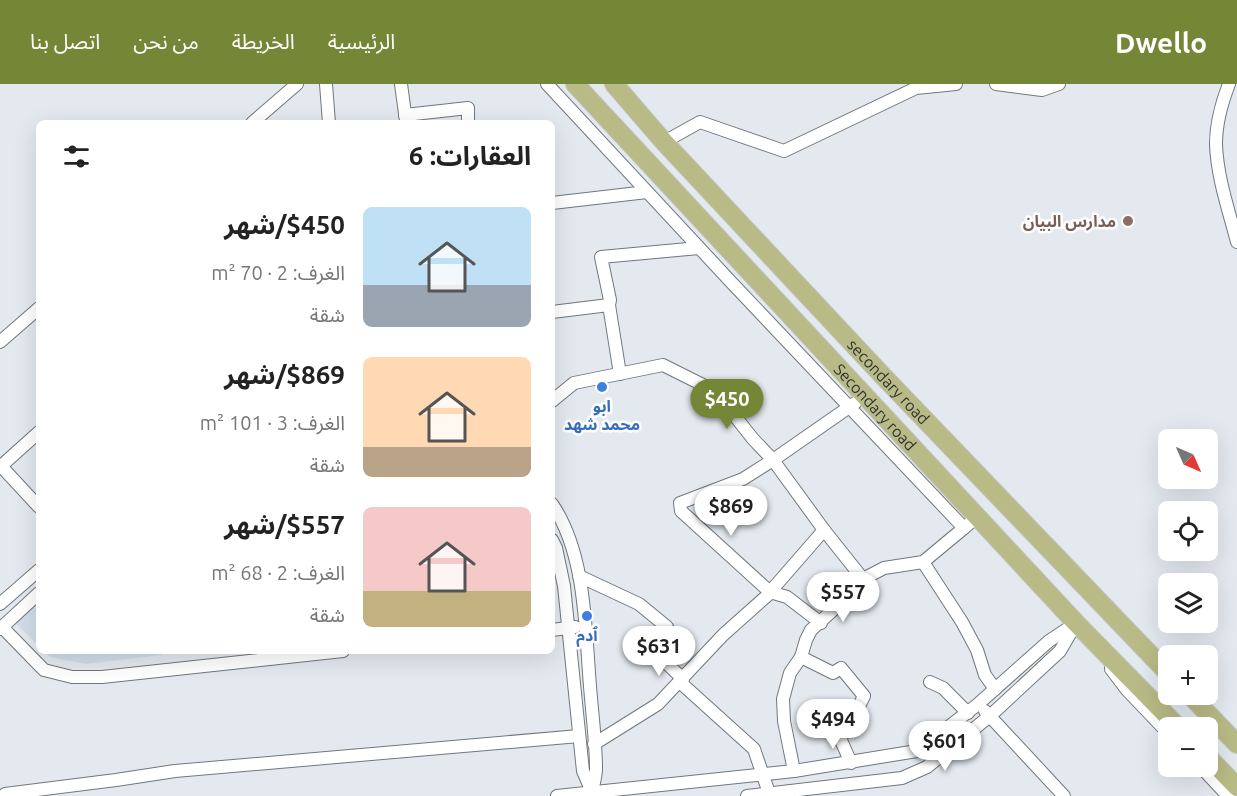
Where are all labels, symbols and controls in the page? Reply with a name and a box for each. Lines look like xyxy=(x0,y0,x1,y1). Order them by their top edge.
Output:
text: Dwello xyxy=(1115,27,1207,58)
text: اتصل بنا xyxy=(30,29,100,53)
text: من نحن xyxy=(133,29,199,53)
text: الخريطة xyxy=(232,29,295,53)
text: الرئيسية xyxy=(328,29,395,53)
icon: filters xyxy=(60,140,93,173)
text: العقارات: 6 xyxy=(409,141,531,170)
text: $450/شهر xyxy=(224,210,345,239)
place label: مدارس البيان xyxy=(1023,212,1116,231)
marker: مدارس البيان xyxy=(1121,214,1135,228)
icon: home xyxy=(411,231,483,303)
text: الغرف: 2 · 70 m² xyxy=(211,261,345,284)
text: شقة xyxy=(310,303,345,326)
street label: secondary road xyxy=(844,335,933,428)
text: $869/شهر xyxy=(224,360,345,389)
street label: Secondary road xyxy=(831,360,920,454)
pin: $450 xyxy=(691,379,763,430)
marker: ابو محمد شهد xyxy=(595,380,609,394)
icon: home xyxy=(411,381,483,453)
text: $450 xyxy=(704,387,750,410)
place label: ابو محمد شهد xyxy=(564,397,640,434)
text: الغرف: 3 · 101 m² xyxy=(200,411,345,434)
north arrow xyxy=(1158,429,1218,489)
map controls xyxy=(1158,429,1218,777)
text: شقة xyxy=(310,453,345,476)
pin: $869 xyxy=(695,486,767,537)
text: $869 xyxy=(708,494,754,517)
button: locate xyxy=(1158,501,1218,561)
text: $557/شهر xyxy=(224,510,345,539)
icon: home xyxy=(411,531,483,603)
text: الغرف: 2 · 68 m² xyxy=(211,561,345,584)
pin: $557 xyxy=(807,572,879,623)
button: layers xyxy=(1158,573,1218,633)
text: $557 xyxy=(820,580,866,603)
text: شقة xyxy=(310,603,345,626)
marker: ٱدم xyxy=(580,609,594,623)
place label: ٱدم xyxy=(576,626,598,647)
pin: $631 xyxy=(623,626,695,677)
text: $631 xyxy=(636,634,682,657)
button: + xyxy=(1158,645,1218,705)
pin: $494 xyxy=(797,699,869,750)
text: $494 xyxy=(810,707,856,730)
button: − xyxy=(1158,717,1218,777)
pin: $601 xyxy=(909,721,981,772)
text: $601 xyxy=(922,729,968,752)

